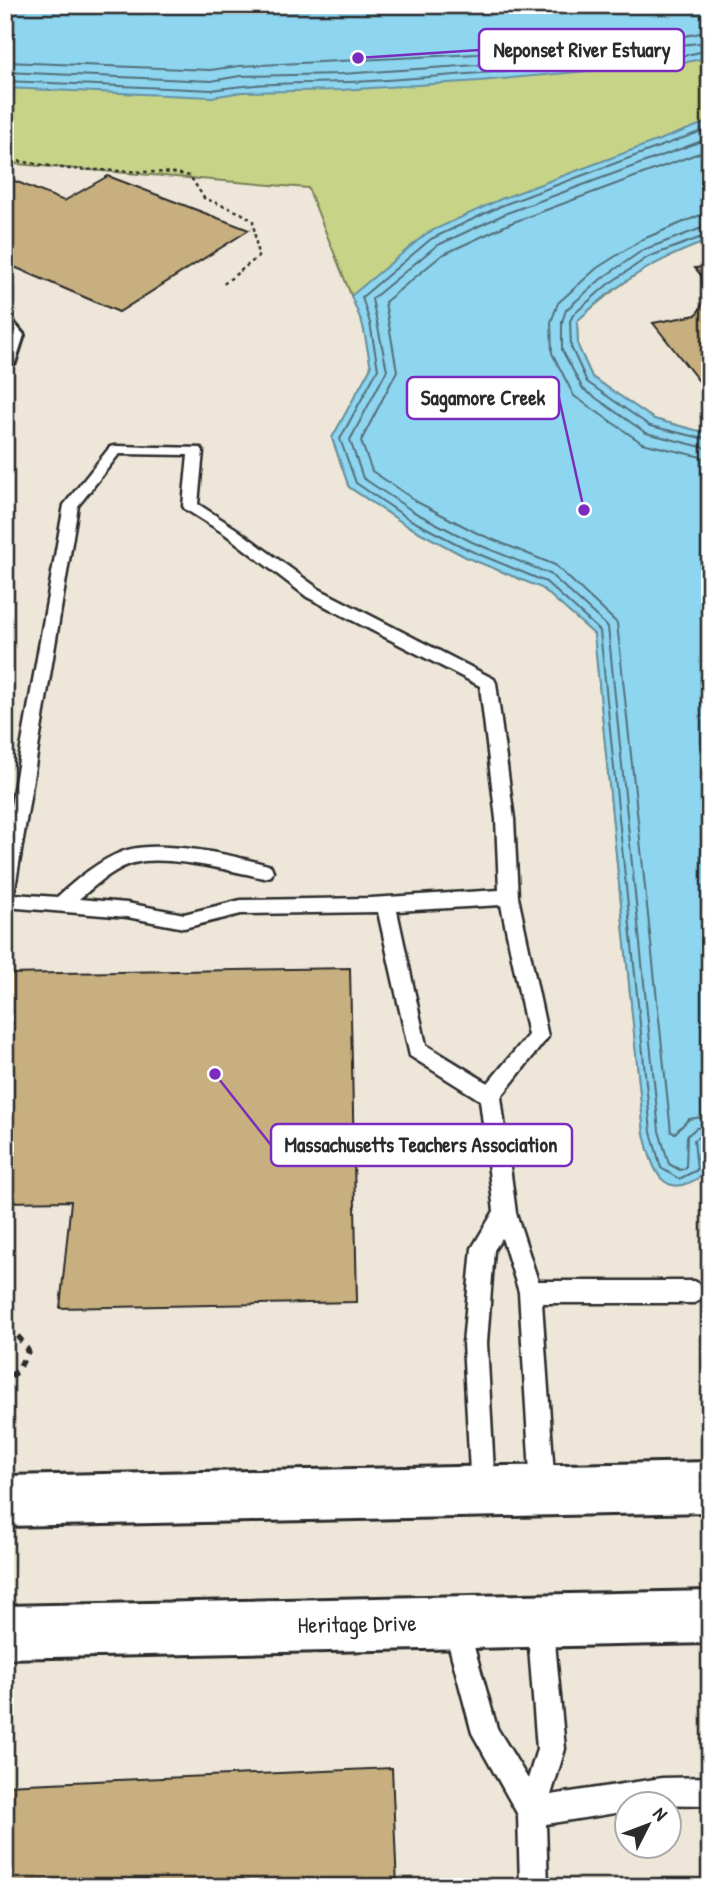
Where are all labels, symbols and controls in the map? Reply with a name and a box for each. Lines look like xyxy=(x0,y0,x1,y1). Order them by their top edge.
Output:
callout: Neponset River Estuary xyxy=(479,29,684,71)
text: Neponset River Estuary xyxy=(493,35,671,65)
callout: Sagamore Creek xyxy=(407,377,559,419)
text: Sagamore Creek xyxy=(421,383,546,413)
callout: Massachusetts Teachers Association xyxy=(271,1124,572,1166)
text: Massachusetts Teachers Association xyxy=(285,1130,557,1159)
street label: Heritage Drive xyxy=(297,1607,417,1640)
north arrow xyxy=(614,1790,684,1860)
text: N xyxy=(648,1801,674,1826)

